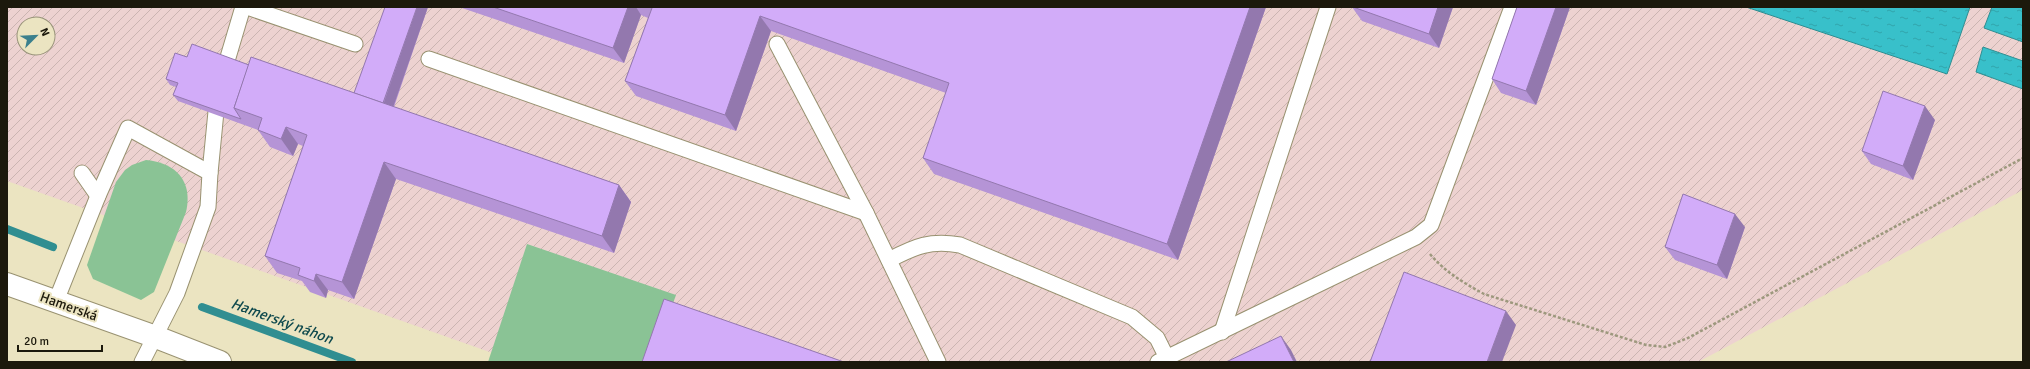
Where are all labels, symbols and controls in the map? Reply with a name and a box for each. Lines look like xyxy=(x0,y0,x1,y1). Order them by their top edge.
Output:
north arrow xyxy=(16,16,56,56)
text: N xyxy=(37,26,52,38)
street label: Hamerská xyxy=(38,288,100,325)
water label: Hamerský náhon xyxy=(229,294,336,348)
scale bar xyxy=(18,327,102,353)
text: 20 m xyxy=(24,334,49,349)

